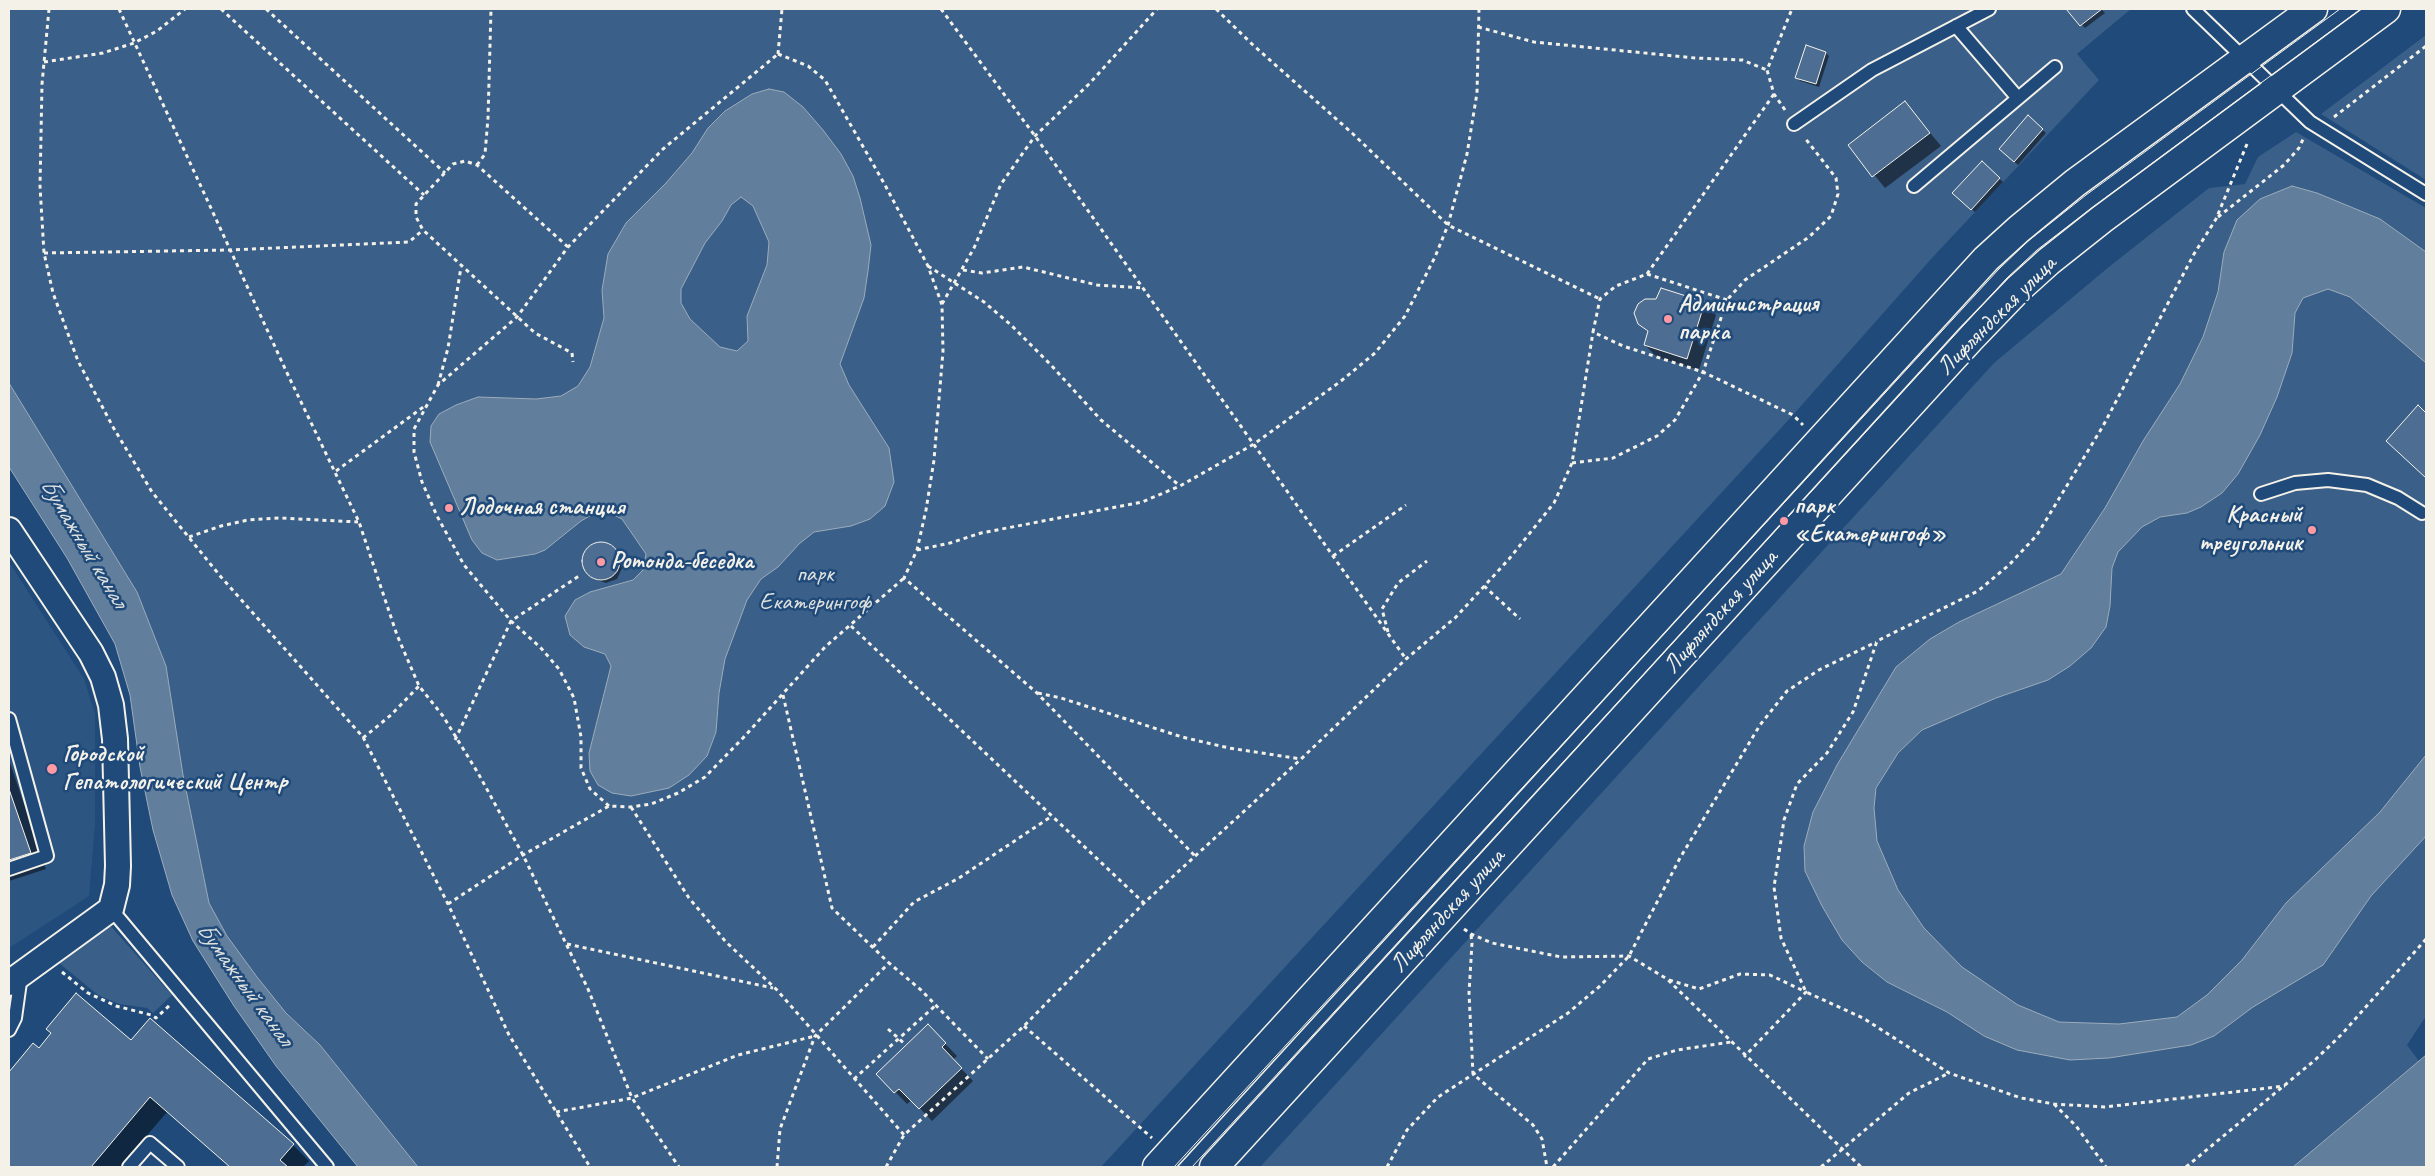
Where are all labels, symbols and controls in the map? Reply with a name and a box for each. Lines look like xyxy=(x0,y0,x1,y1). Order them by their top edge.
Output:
street label: Лифляндская улица xyxy=(1931,250,2063,382)
place label: Администрация парка xyxy=(1678,291,1818,347)
marker: Администрация парка xyxy=(1662,313,1674,325)
water label: Бумажный канал xyxy=(33,473,133,613)
place label: парк «Екатерингоф» xyxy=(1794,493,1946,549)
place label: Лодочная станция xyxy=(459,494,625,522)
marker: Лодочная станция xyxy=(443,502,455,514)
place label: Красный треугольник xyxy=(2199,502,2302,558)
marker: парк «Екатерингоф» xyxy=(1778,515,1790,527)
marker: Красный треугольник xyxy=(2306,524,2318,536)
street label: Лифляндская улица xyxy=(1658,544,1784,680)
place label: Ротонда-беседка xyxy=(611,548,753,576)
marker: Ротонда-беседка xyxy=(595,556,607,568)
park label: парк Екатерингоф xyxy=(759,561,871,617)
place label: Городской Гепатологический Центр xyxy=(63,741,288,797)
marker: Городской Гепатологический Центр xyxy=(45,762,59,776)
street label: Лифляндская улица xyxy=(1385,843,1511,979)
water label: Бумажный канал xyxy=(189,916,299,1052)

